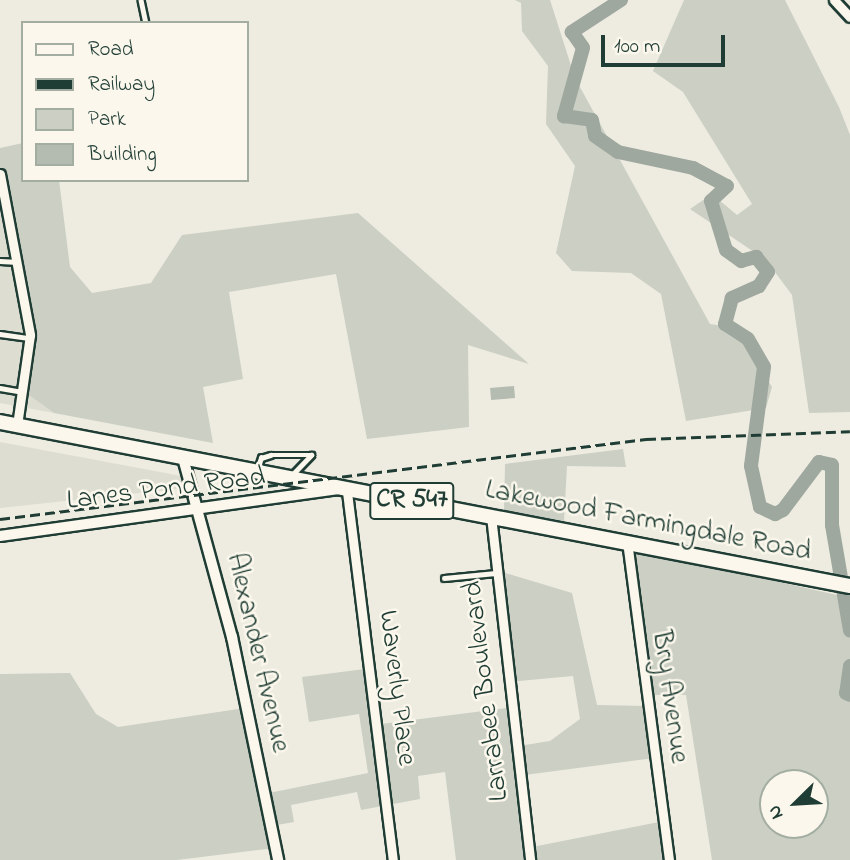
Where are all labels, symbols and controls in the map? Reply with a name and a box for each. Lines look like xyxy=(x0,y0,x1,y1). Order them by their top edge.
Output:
legend xyxy=(21,21,248,182)
scale bar xyxy=(605,21,729,65)
text: 100 m xyxy=(614,32,660,62)
text: Road xyxy=(88,35,134,65)
text: Railway xyxy=(88,70,155,100)
text: Park xyxy=(88,105,126,135)
text: Building xyxy=(88,140,157,170)
street label: Lanes Pond Road xyxy=(65,461,267,519)
street label: Lakewood Farmingdale Road xyxy=(482,474,814,570)
road number: CR 547 xyxy=(368,478,456,524)
street label: Alexander Avenue xyxy=(218,550,296,756)
street label: Larrabee Boulevard xyxy=(457,579,517,803)
street label: Waverly Place xyxy=(370,608,422,768)
street label: Bry Avenue xyxy=(643,628,695,766)
north arrow xyxy=(759,769,829,839)
text: N xyxy=(761,801,791,823)

